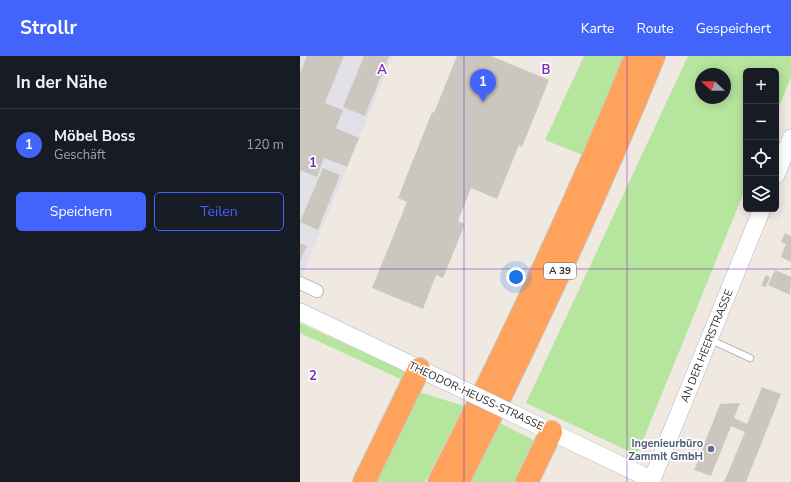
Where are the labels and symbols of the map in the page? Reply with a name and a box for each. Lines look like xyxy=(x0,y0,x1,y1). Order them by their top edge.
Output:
text: A xyxy=(377,61,387,79)
text: B xyxy=(542,61,551,79)
north arrow xyxy=(695,68,731,104)
pin: 1 xyxy=(470,69,496,102)
text: 1 xyxy=(309,154,317,172)
road number: A 39 xyxy=(544,263,576,279)
your location xyxy=(506,267,526,287)
street label: AN DER HEERSTRASSE xyxy=(677,287,736,405)
street label: THEODOR-HEUSS-STRASSE xyxy=(406,358,546,434)
text: 2 xyxy=(309,367,317,385)
place label: Ingenieurbüro Zammit GmbH xyxy=(628,436,703,464)
marker: Ingenieurbüro Zammit GmbH xyxy=(706,444,716,454)

